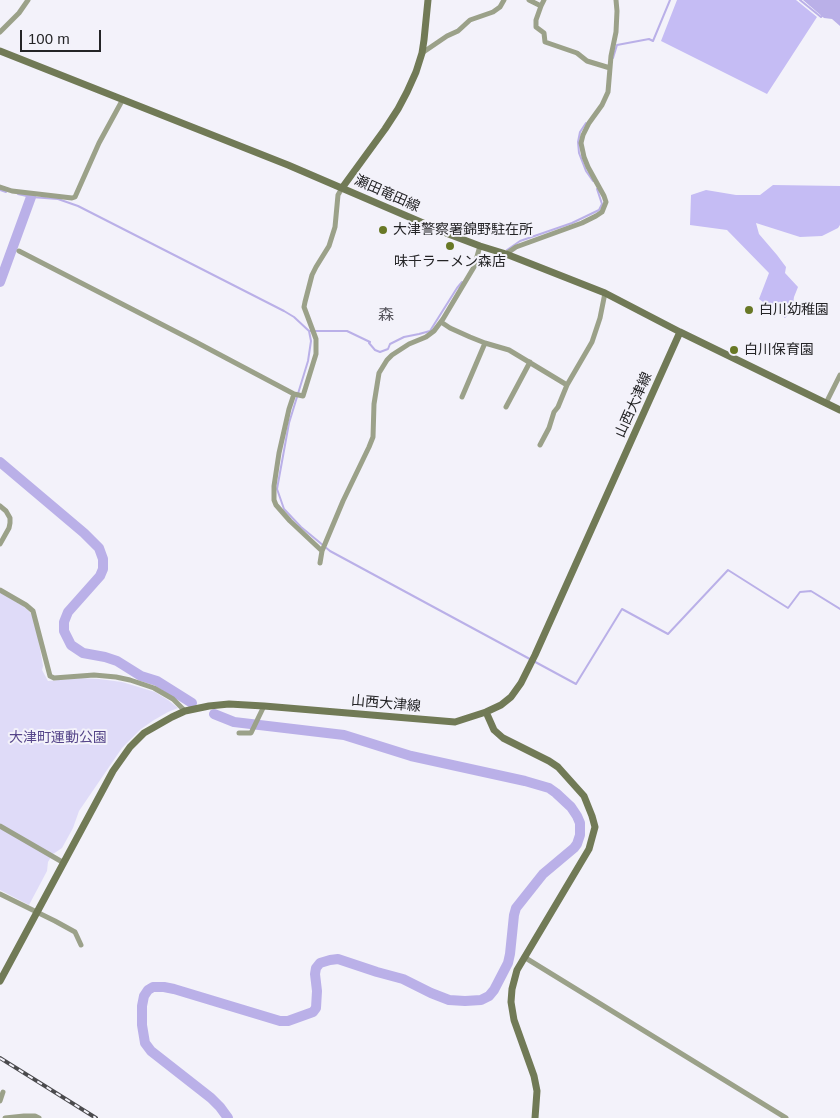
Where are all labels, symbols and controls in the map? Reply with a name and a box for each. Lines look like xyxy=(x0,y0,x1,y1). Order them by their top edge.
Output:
scale bar xyxy=(22,20,104,52)
text: 100 m xyxy=(28,30,70,47)
street label: 瀬田竜田線 xyxy=(352,172,422,216)
place label: 大津警察署錦野駐在所 xyxy=(393,222,533,238)
marker: 大津警察署錦野駐在所 xyxy=(377,224,389,236)
marker: 味千ラーメン森店 xyxy=(444,240,456,252)
place label: 味千ラーメン森店 xyxy=(394,254,506,270)
place label: 白川幼稚園 xyxy=(759,302,829,318)
marker: 白川幼稚園 xyxy=(743,304,755,316)
district label: 森 xyxy=(378,306,394,326)
place label: 白川保育園 xyxy=(744,342,814,358)
marker: 白川保育園 xyxy=(728,344,740,356)
street label: 山西大津線 xyxy=(612,370,656,440)
street label: 山西大津線 xyxy=(350,693,422,715)
park label: 大津町運動公園 xyxy=(9,730,107,746)

